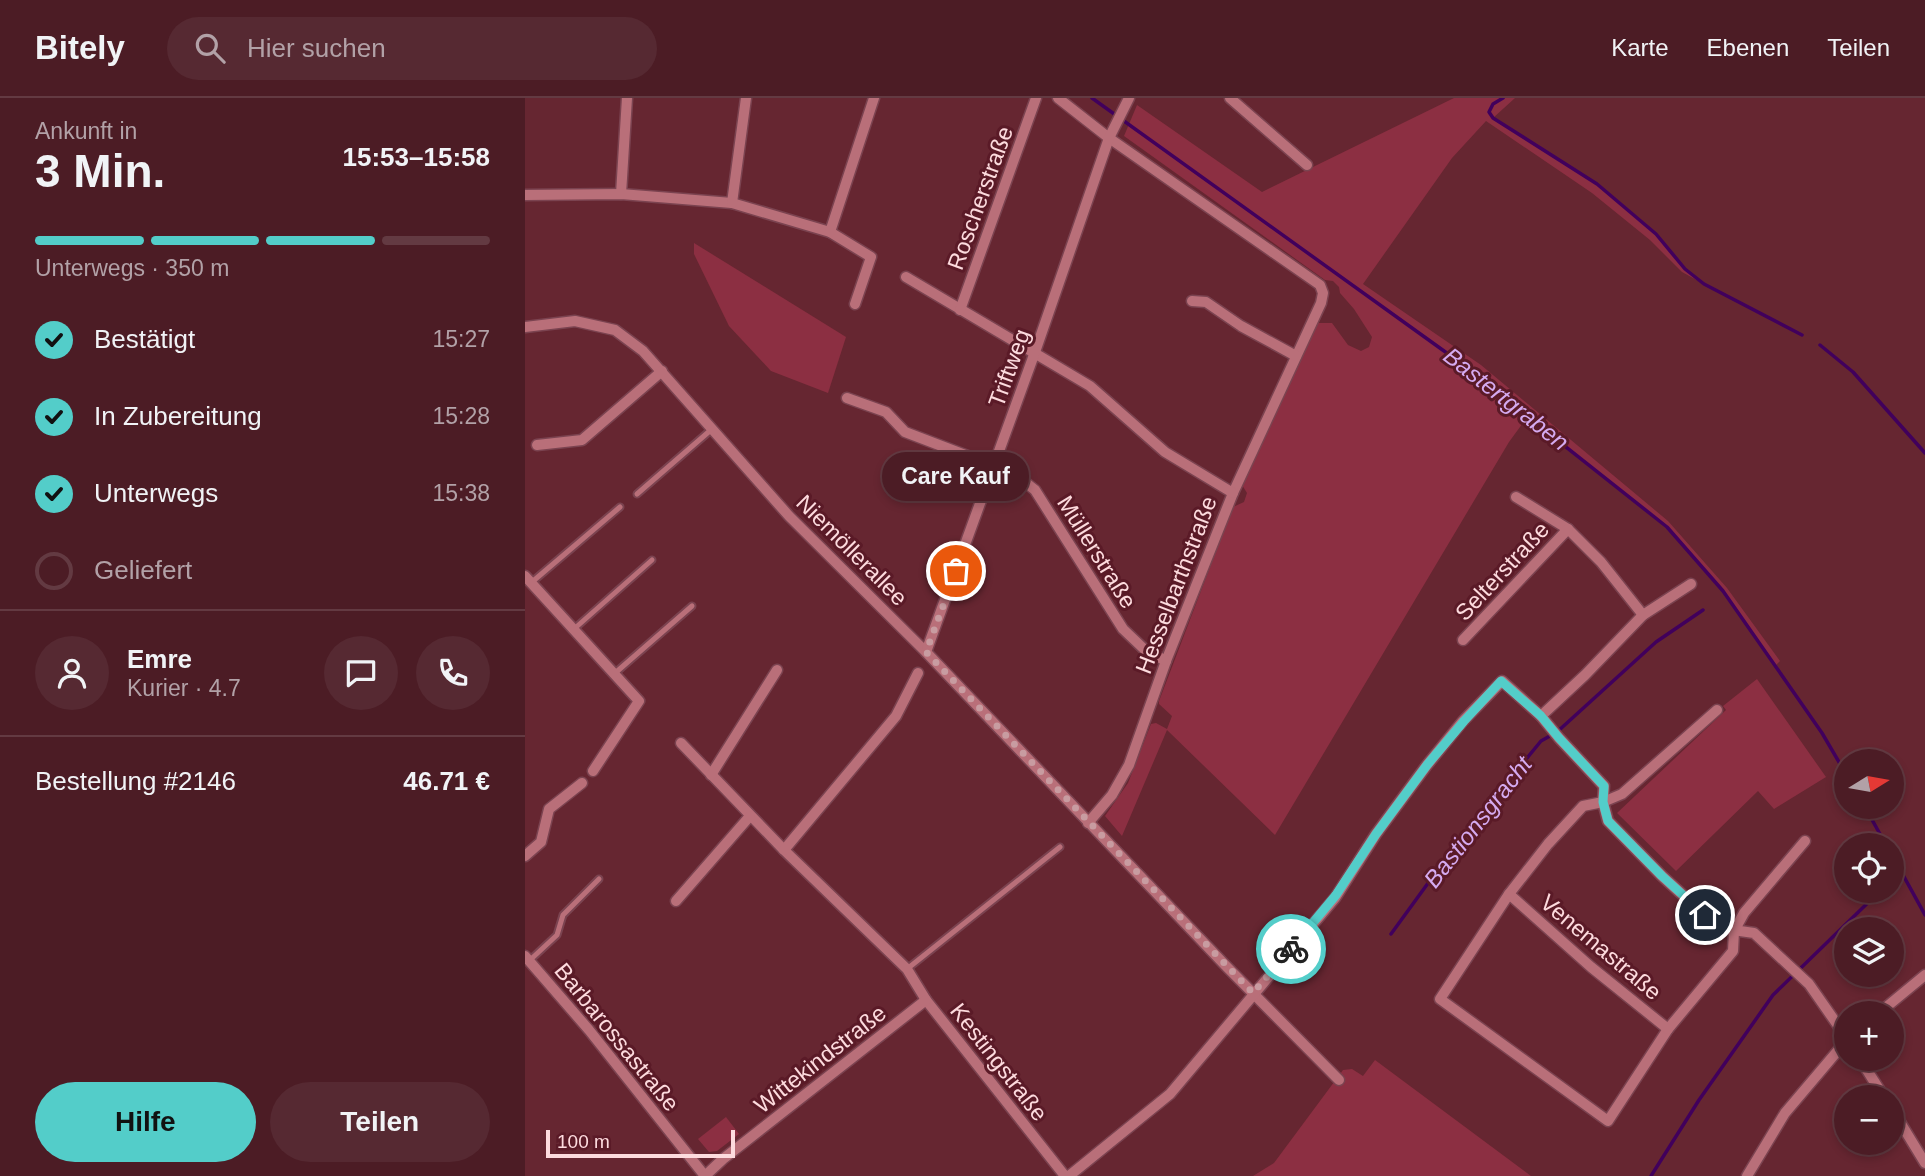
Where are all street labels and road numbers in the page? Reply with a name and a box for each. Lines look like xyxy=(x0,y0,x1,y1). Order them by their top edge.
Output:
street label: Roscherstraße xyxy=(942,123,1018,273)
street label: Triftweg xyxy=(983,326,1035,410)
street label: Niemöllerallee xyxy=(791,489,913,611)
street label: Müllerstraße xyxy=(1052,491,1142,613)
street label: Hesselbarthstraße xyxy=(1130,493,1222,677)
street label: Selterstraße xyxy=(1450,516,1554,626)
street label: Venemastraße xyxy=(1535,889,1667,1005)
street label: Barbarossastraße xyxy=(549,958,685,1116)
street label: Kestingstraße xyxy=(945,998,1053,1126)
street label: Wittekindstraße xyxy=(749,1000,891,1118)

